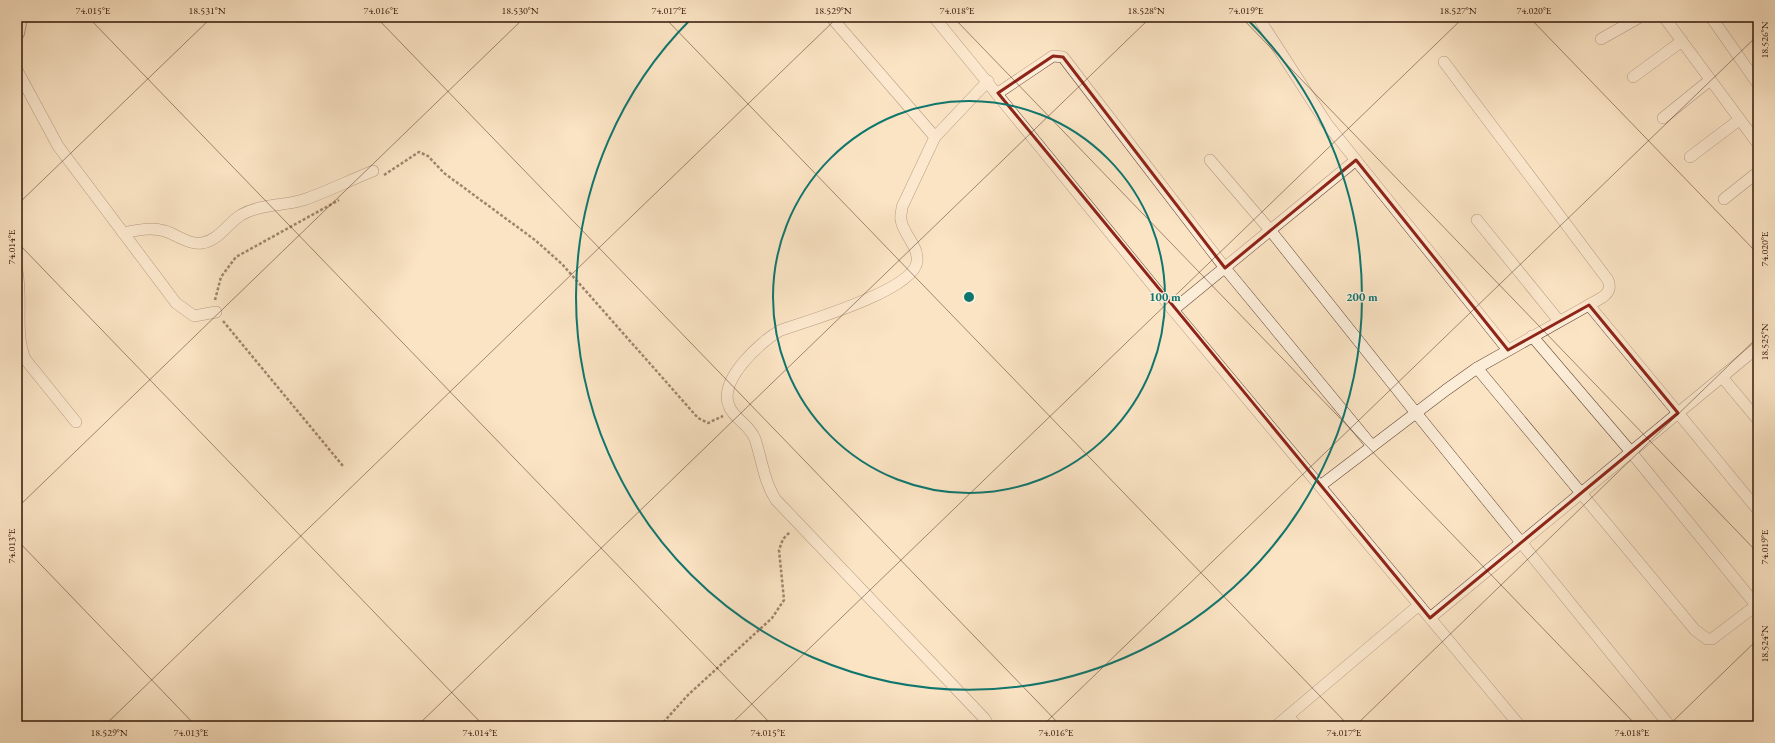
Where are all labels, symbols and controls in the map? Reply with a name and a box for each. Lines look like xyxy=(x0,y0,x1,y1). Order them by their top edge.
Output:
text: 74.015°E xyxy=(76,4,111,17)
text: 18.531°N xyxy=(188,4,226,17)
text: 74.016°E xyxy=(364,4,399,17)
text: 18.530°N xyxy=(501,4,539,17)
text: 74.017°E xyxy=(652,4,687,17)
text: 18.529°N xyxy=(814,4,852,17)
text: 74.018°E xyxy=(940,4,975,17)
text: 18.528°N xyxy=(1127,4,1165,17)
text: 74.019°E xyxy=(1229,4,1264,17)
text: 18.527°N xyxy=(1439,4,1477,17)
text: 74.020°E xyxy=(1517,4,1552,17)
text: 18.526°N xyxy=(1758,21,1771,59)
text: 74.014°E xyxy=(5,229,18,264)
text: 74.020°E xyxy=(1758,231,1771,266)
text: 100 m xyxy=(1149,289,1181,305)
text: 200 m xyxy=(1346,289,1378,305)
centre of rings xyxy=(962,290,976,304)
text: 18.525°N xyxy=(1758,323,1771,361)
text: 74.013°E xyxy=(5,528,18,563)
text: 74.019°E xyxy=(1758,529,1771,564)
text: 18.524°N xyxy=(1758,625,1771,663)
text: 18.529°N xyxy=(90,726,128,739)
text: 74.013°E xyxy=(174,726,209,739)
text: 74.014°E xyxy=(463,726,498,739)
text: 74.015°E xyxy=(751,726,786,739)
text: 74.016°E xyxy=(1039,726,1074,739)
text: 74.017°E xyxy=(1327,726,1362,739)
text: 74.018°E xyxy=(1615,726,1650,739)

